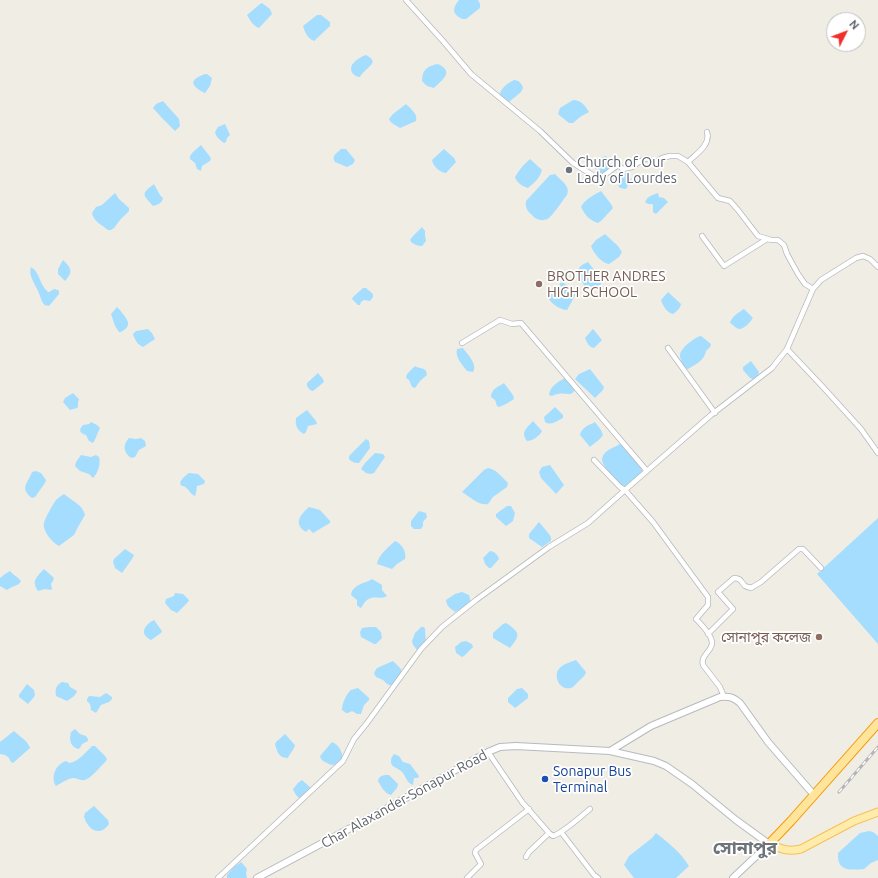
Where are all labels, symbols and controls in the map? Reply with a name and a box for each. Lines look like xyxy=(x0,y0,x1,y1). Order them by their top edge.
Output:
north arrow xyxy=(826,12,866,52)
text: N xyxy=(847,18,861,32)
place label: Church of Our Lady of Lourdes xyxy=(577,154,677,186)
marker: Church of Our Lady of Lourdes xyxy=(564,165,574,175)
place label: BROTHER ANDRES HIGH SCHOOL xyxy=(547,268,665,300)
marker: BROTHER ANDRES HIGH SCHOOL xyxy=(534,279,544,289)
place label: সোনাপুর কলেজ xyxy=(721,629,811,645)
marker: সোনাপুর কলেজ xyxy=(814,632,824,642)
street label: Char Alaxander-Sonapur Road xyxy=(318,746,490,852)
place label: Sonapur Bus Terminal xyxy=(553,763,631,796)
marker: Sonapur Bus Terminal xyxy=(540,774,550,784)
district label: সোনাপুর xyxy=(713,837,777,859)

